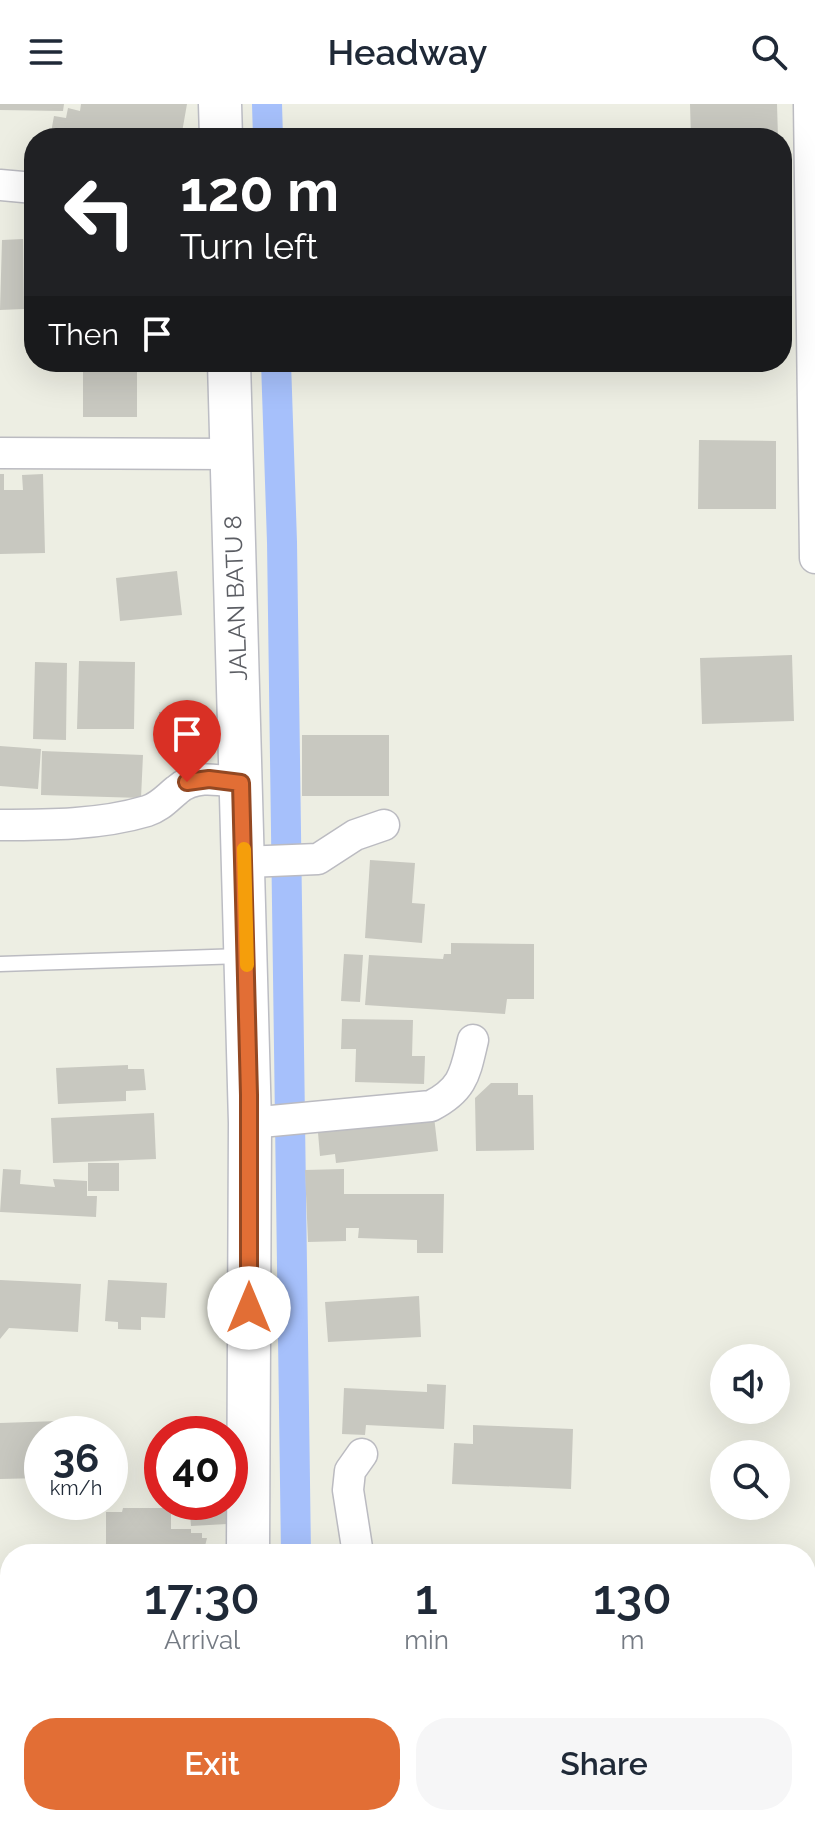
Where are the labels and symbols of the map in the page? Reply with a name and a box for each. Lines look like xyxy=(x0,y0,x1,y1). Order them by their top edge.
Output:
street label: JALAN BATU 8 xyxy=(218,515,253,681)
pin xyxy=(153,700,221,782)
position arrow xyxy=(207,1266,291,1350)
speed limit sign: 40 xyxy=(144,1416,248,1520)

